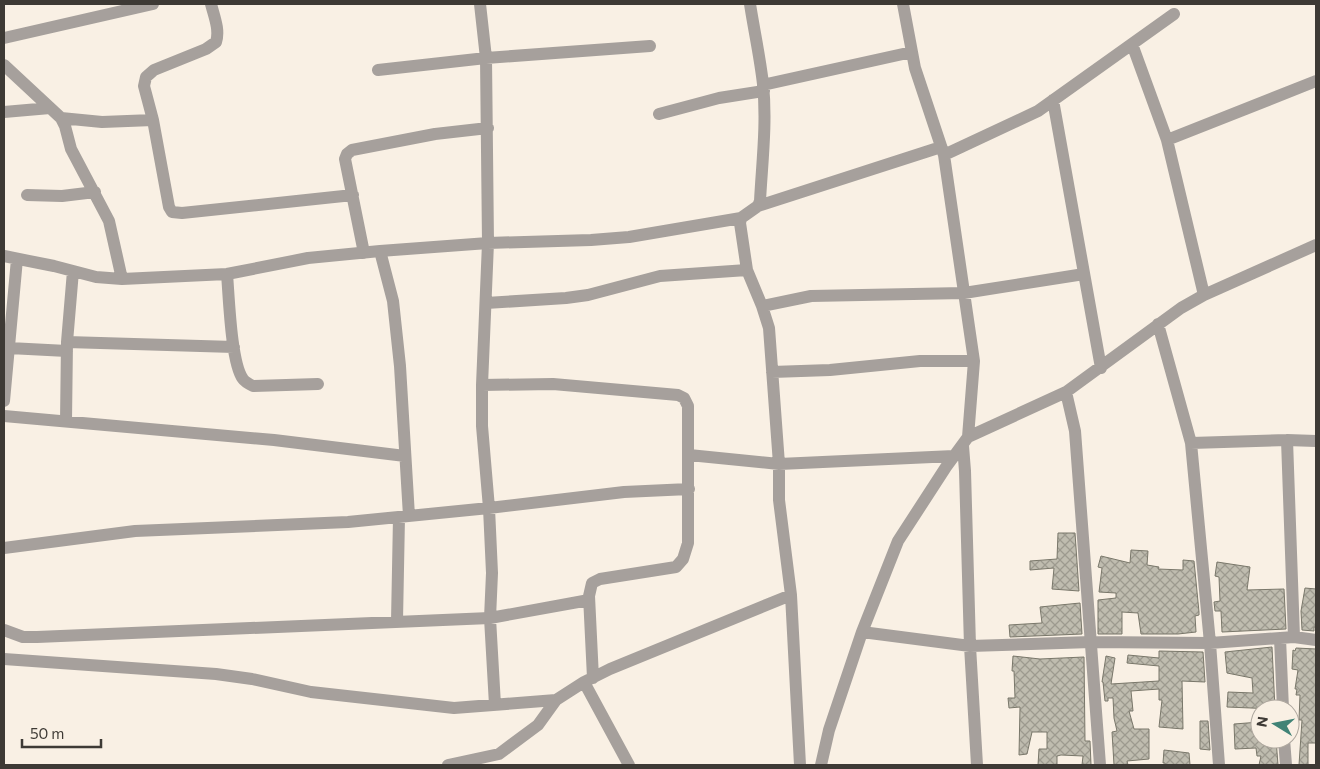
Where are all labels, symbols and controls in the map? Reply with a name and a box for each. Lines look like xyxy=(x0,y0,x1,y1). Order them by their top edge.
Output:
north arrow xyxy=(1250,699,1300,749)
text: N xyxy=(1252,715,1271,728)
scale bar xyxy=(22,716,101,748)
text: 50 m xyxy=(30,724,64,742)

